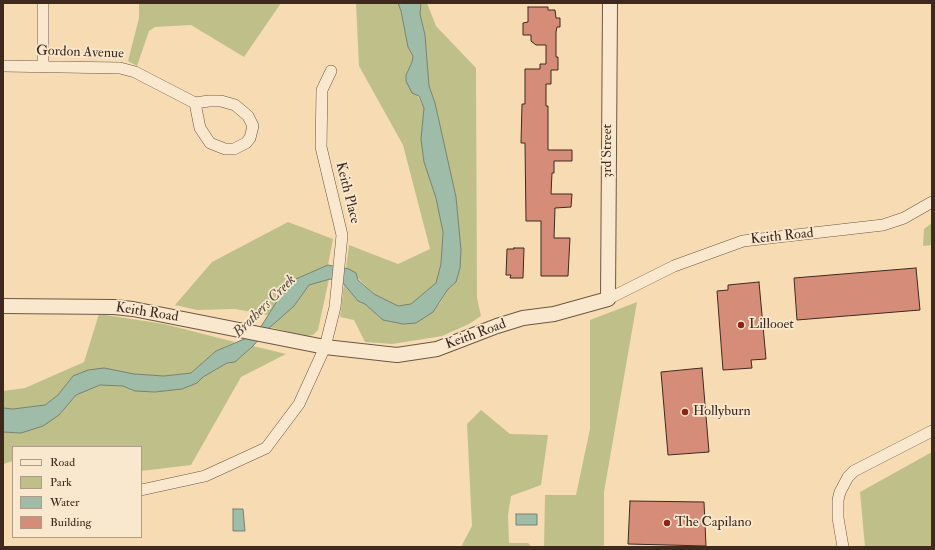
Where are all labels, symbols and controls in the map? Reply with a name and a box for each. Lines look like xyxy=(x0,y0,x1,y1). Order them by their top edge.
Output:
street label: Gordon Avenue xyxy=(36,43,124,63)
street label: 3rd Street xyxy=(600,124,616,178)
street label: Keith Place xyxy=(331,160,363,226)
street label: Keith Road xyxy=(750,225,814,249)
water label: Brothers Creek xyxy=(230,272,300,342)
street label: Keith Road xyxy=(114,300,180,326)
street label: Keith Road xyxy=(443,316,509,354)
place label: Lillooet xyxy=(749,317,794,333)
marker: Lillooet xyxy=(736,320,746,330)
place label: Hollyburn xyxy=(693,404,751,420)
marker: Hollyburn xyxy=(680,407,690,417)
legend xyxy=(12,446,142,538)
text: Road xyxy=(50,455,75,470)
text: Park xyxy=(50,475,72,490)
text: Water xyxy=(50,495,79,510)
text: Building xyxy=(50,515,91,530)
place label: The Capilano xyxy=(675,515,751,531)
marker: The Capilano xyxy=(662,518,672,528)

